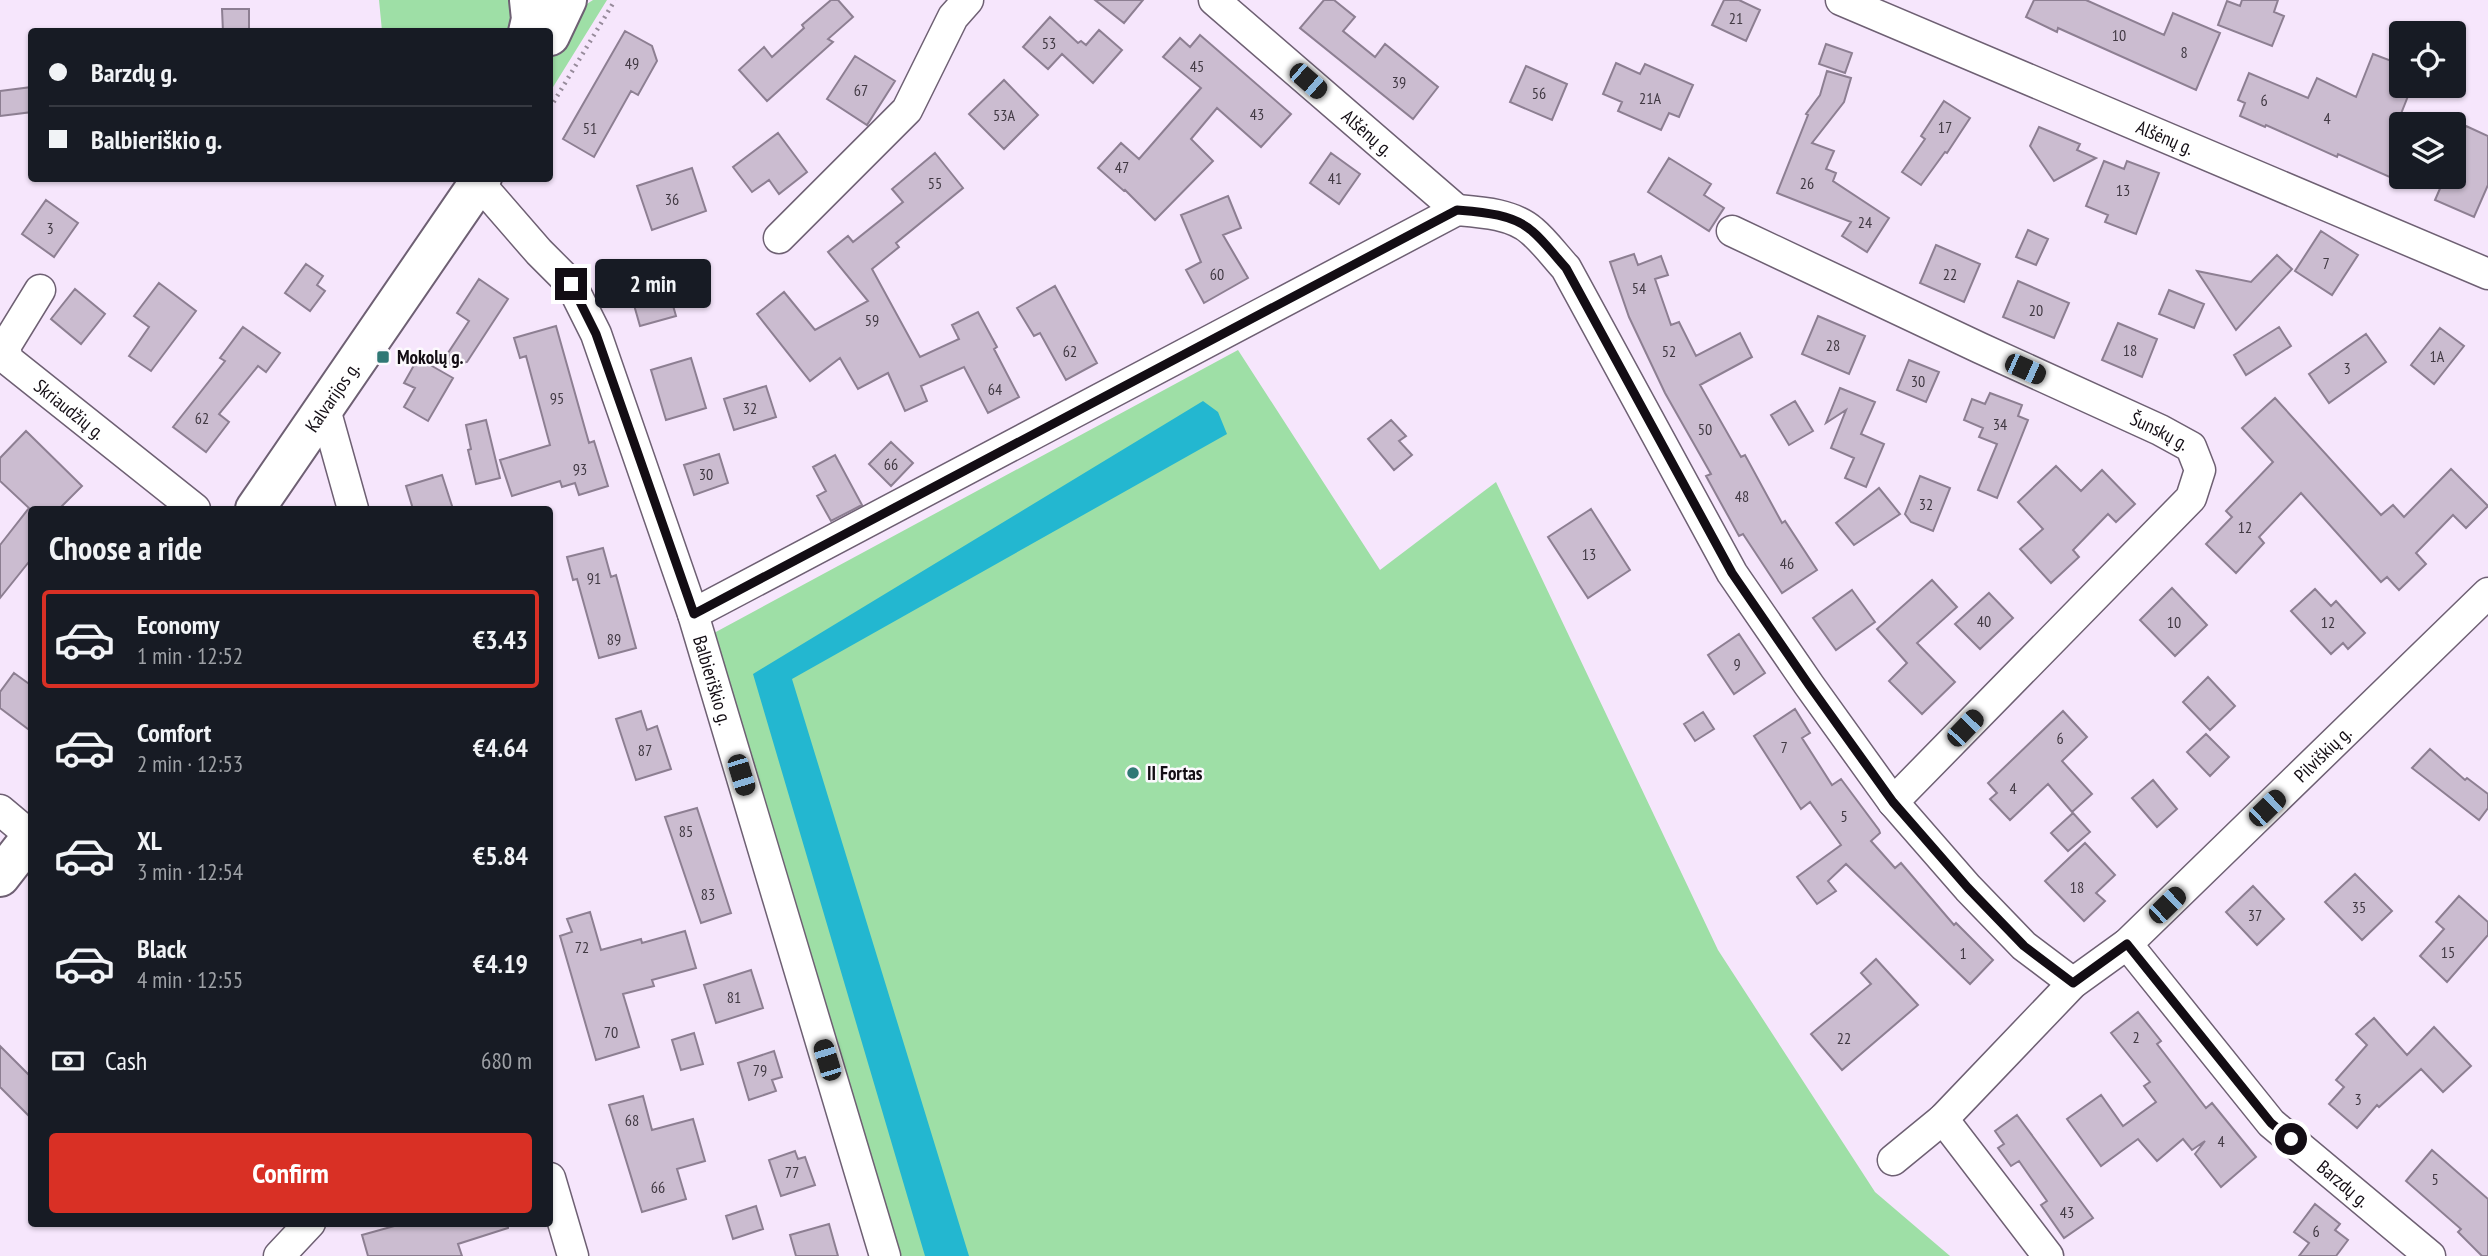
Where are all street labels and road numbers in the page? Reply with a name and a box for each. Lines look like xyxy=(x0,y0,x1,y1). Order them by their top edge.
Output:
street label: Alšėnų g. xyxy=(1337,104,1398,161)
street label: Alšėnų g. xyxy=(2133,115,2197,160)
street label: Kalvarijos g. xyxy=(299,357,364,437)
street label: Skriaudžių g. xyxy=(29,374,110,445)
street label: Šunskų g. xyxy=(2127,406,2193,456)
street label: Balbieriškio g. xyxy=(688,632,738,728)
street label: Pilviškių g. xyxy=(2289,721,2356,787)
street label: Barzdų g. xyxy=(2312,1155,2374,1212)

